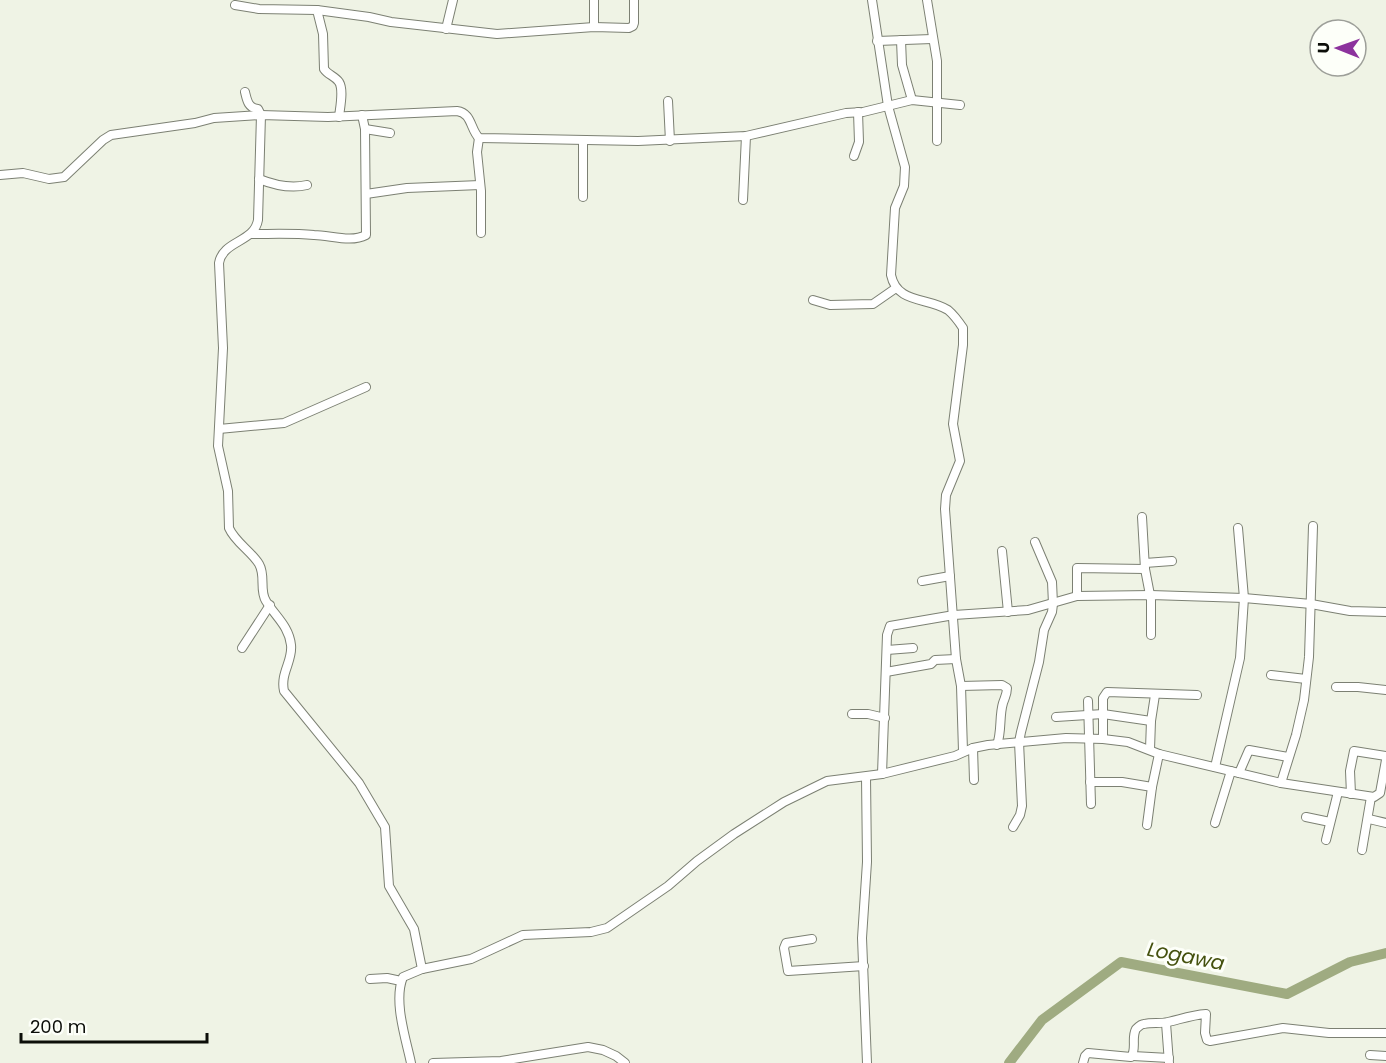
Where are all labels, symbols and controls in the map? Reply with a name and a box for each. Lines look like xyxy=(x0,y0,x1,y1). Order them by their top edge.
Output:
north arrow xyxy=(1308,18,1368,78)
text: U xyxy=(1312,42,1335,54)
water label: Logawa xyxy=(1145,935,1227,977)
scale bar xyxy=(21,1006,207,1044)
text: 200 m xyxy=(30,1014,86,1039)

